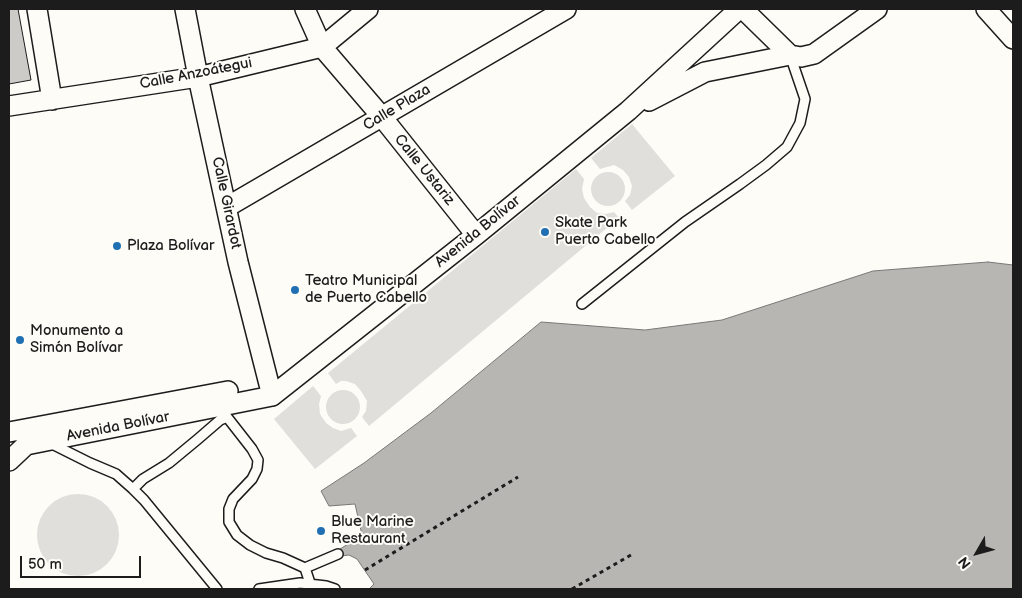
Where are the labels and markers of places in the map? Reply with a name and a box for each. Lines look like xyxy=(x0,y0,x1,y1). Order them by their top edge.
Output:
place label: Skate Park Puerto Cabello xyxy=(555,214,656,249)
marker: Skate Park Puerto Cabello xyxy=(539,226,551,238)
place label: Plaza Bolívar xyxy=(127,237,214,255)
marker: Plaza Bolívar xyxy=(111,240,123,252)
place label: Teatro Municipal de Puerto Cabello xyxy=(305,272,427,307)
marker: Teatro Municipal de Puerto Cabello xyxy=(289,284,301,296)
place label: Monumento a Simón Bolívar xyxy=(30,322,123,357)
marker: Monumento a Simón Bolívar xyxy=(14,334,26,346)
place label: Blue Marine Restaurant xyxy=(331,513,414,548)
marker: Blue Marine Restaurant xyxy=(315,525,327,537)

